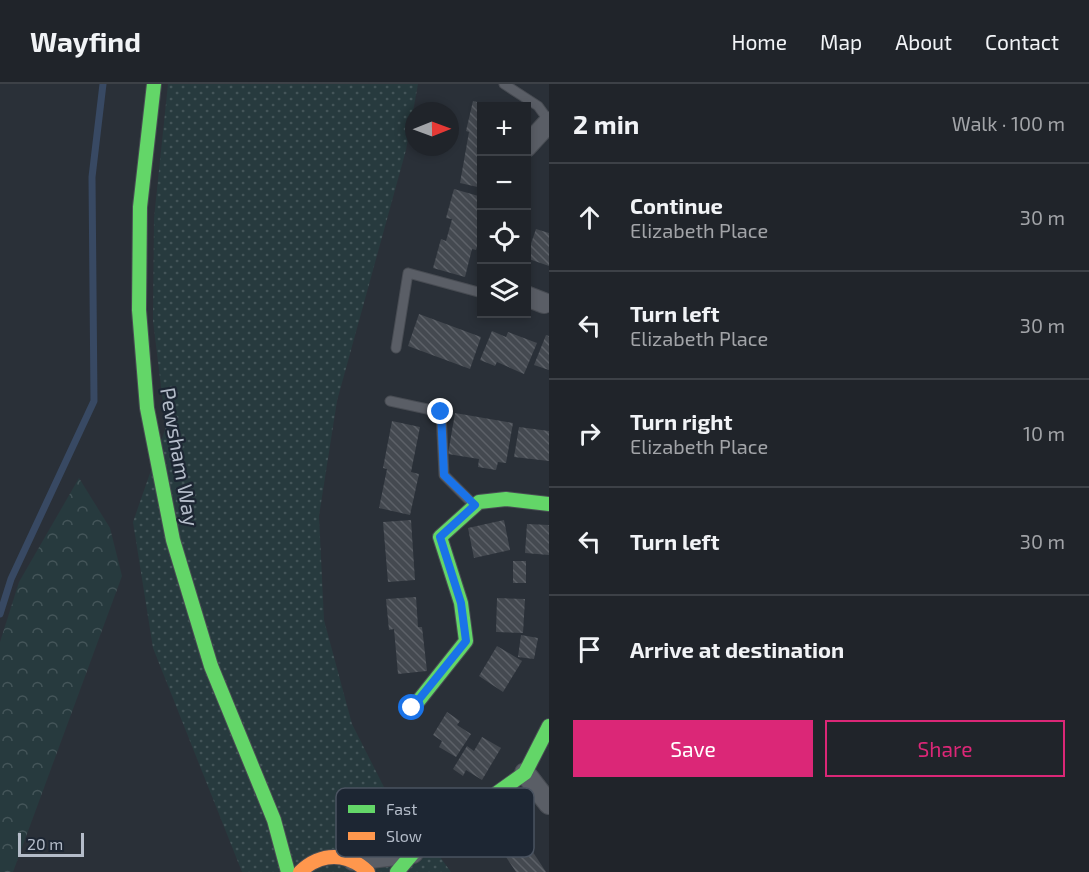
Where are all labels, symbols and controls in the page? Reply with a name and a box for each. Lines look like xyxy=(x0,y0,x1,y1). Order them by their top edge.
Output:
text: Wayfind xyxy=(30,24,141,58)
text: Home xyxy=(731,29,787,54)
text: Map xyxy=(820,29,862,54)
text: About xyxy=(895,29,952,54)
text: Contact xyxy=(985,29,1059,54)
north arrow xyxy=(405,102,459,156)
map controls xyxy=(477,102,531,318)
button: + xyxy=(477,102,531,156)
text: 2 min xyxy=(573,108,639,139)
text: Walk · 100 m xyxy=(952,111,1065,135)
button: − xyxy=(477,156,531,210)
text: Continue xyxy=(630,192,723,218)
icon: ahead xyxy=(573,201,606,234)
text: 30 m xyxy=(1020,205,1065,229)
button: locate xyxy=(477,210,531,264)
text: Elizabeth Place xyxy=(630,218,768,242)
button: layers xyxy=(477,264,531,318)
text: Turn left xyxy=(630,300,719,326)
icon: left xyxy=(573,309,606,342)
text: 30 m xyxy=(1020,313,1065,337)
text: Elizabeth Place xyxy=(630,326,768,350)
street label: Pewsham Way xyxy=(156,385,205,528)
route end xyxy=(427,398,453,424)
text: Turn right xyxy=(630,408,732,434)
icon: right xyxy=(573,417,606,450)
text: 10 m xyxy=(1023,421,1065,445)
text: Elizabeth Place xyxy=(630,434,768,458)
icon: left xyxy=(573,525,606,558)
text: Turn left xyxy=(630,528,719,554)
text: 30 m xyxy=(1020,529,1065,553)
icon: arrive xyxy=(573,633,606,666)
text: Arrive at destination xyxy=(630,636,844,662)
route start xyxy=(398,694,424,720)
button: Save xyxy=(573,720,813,777)
button: Share xyxy=(825,720,1065,777)
legend xyxy=(336,788,534,857)
text: Fast xyxy=(386,799,417,818)
text: Slow xyxy=(386,826,422,845)
scale bar xyxy=(18,830,84,858)
text: 20 m xyxy=(27,834,63,853)

